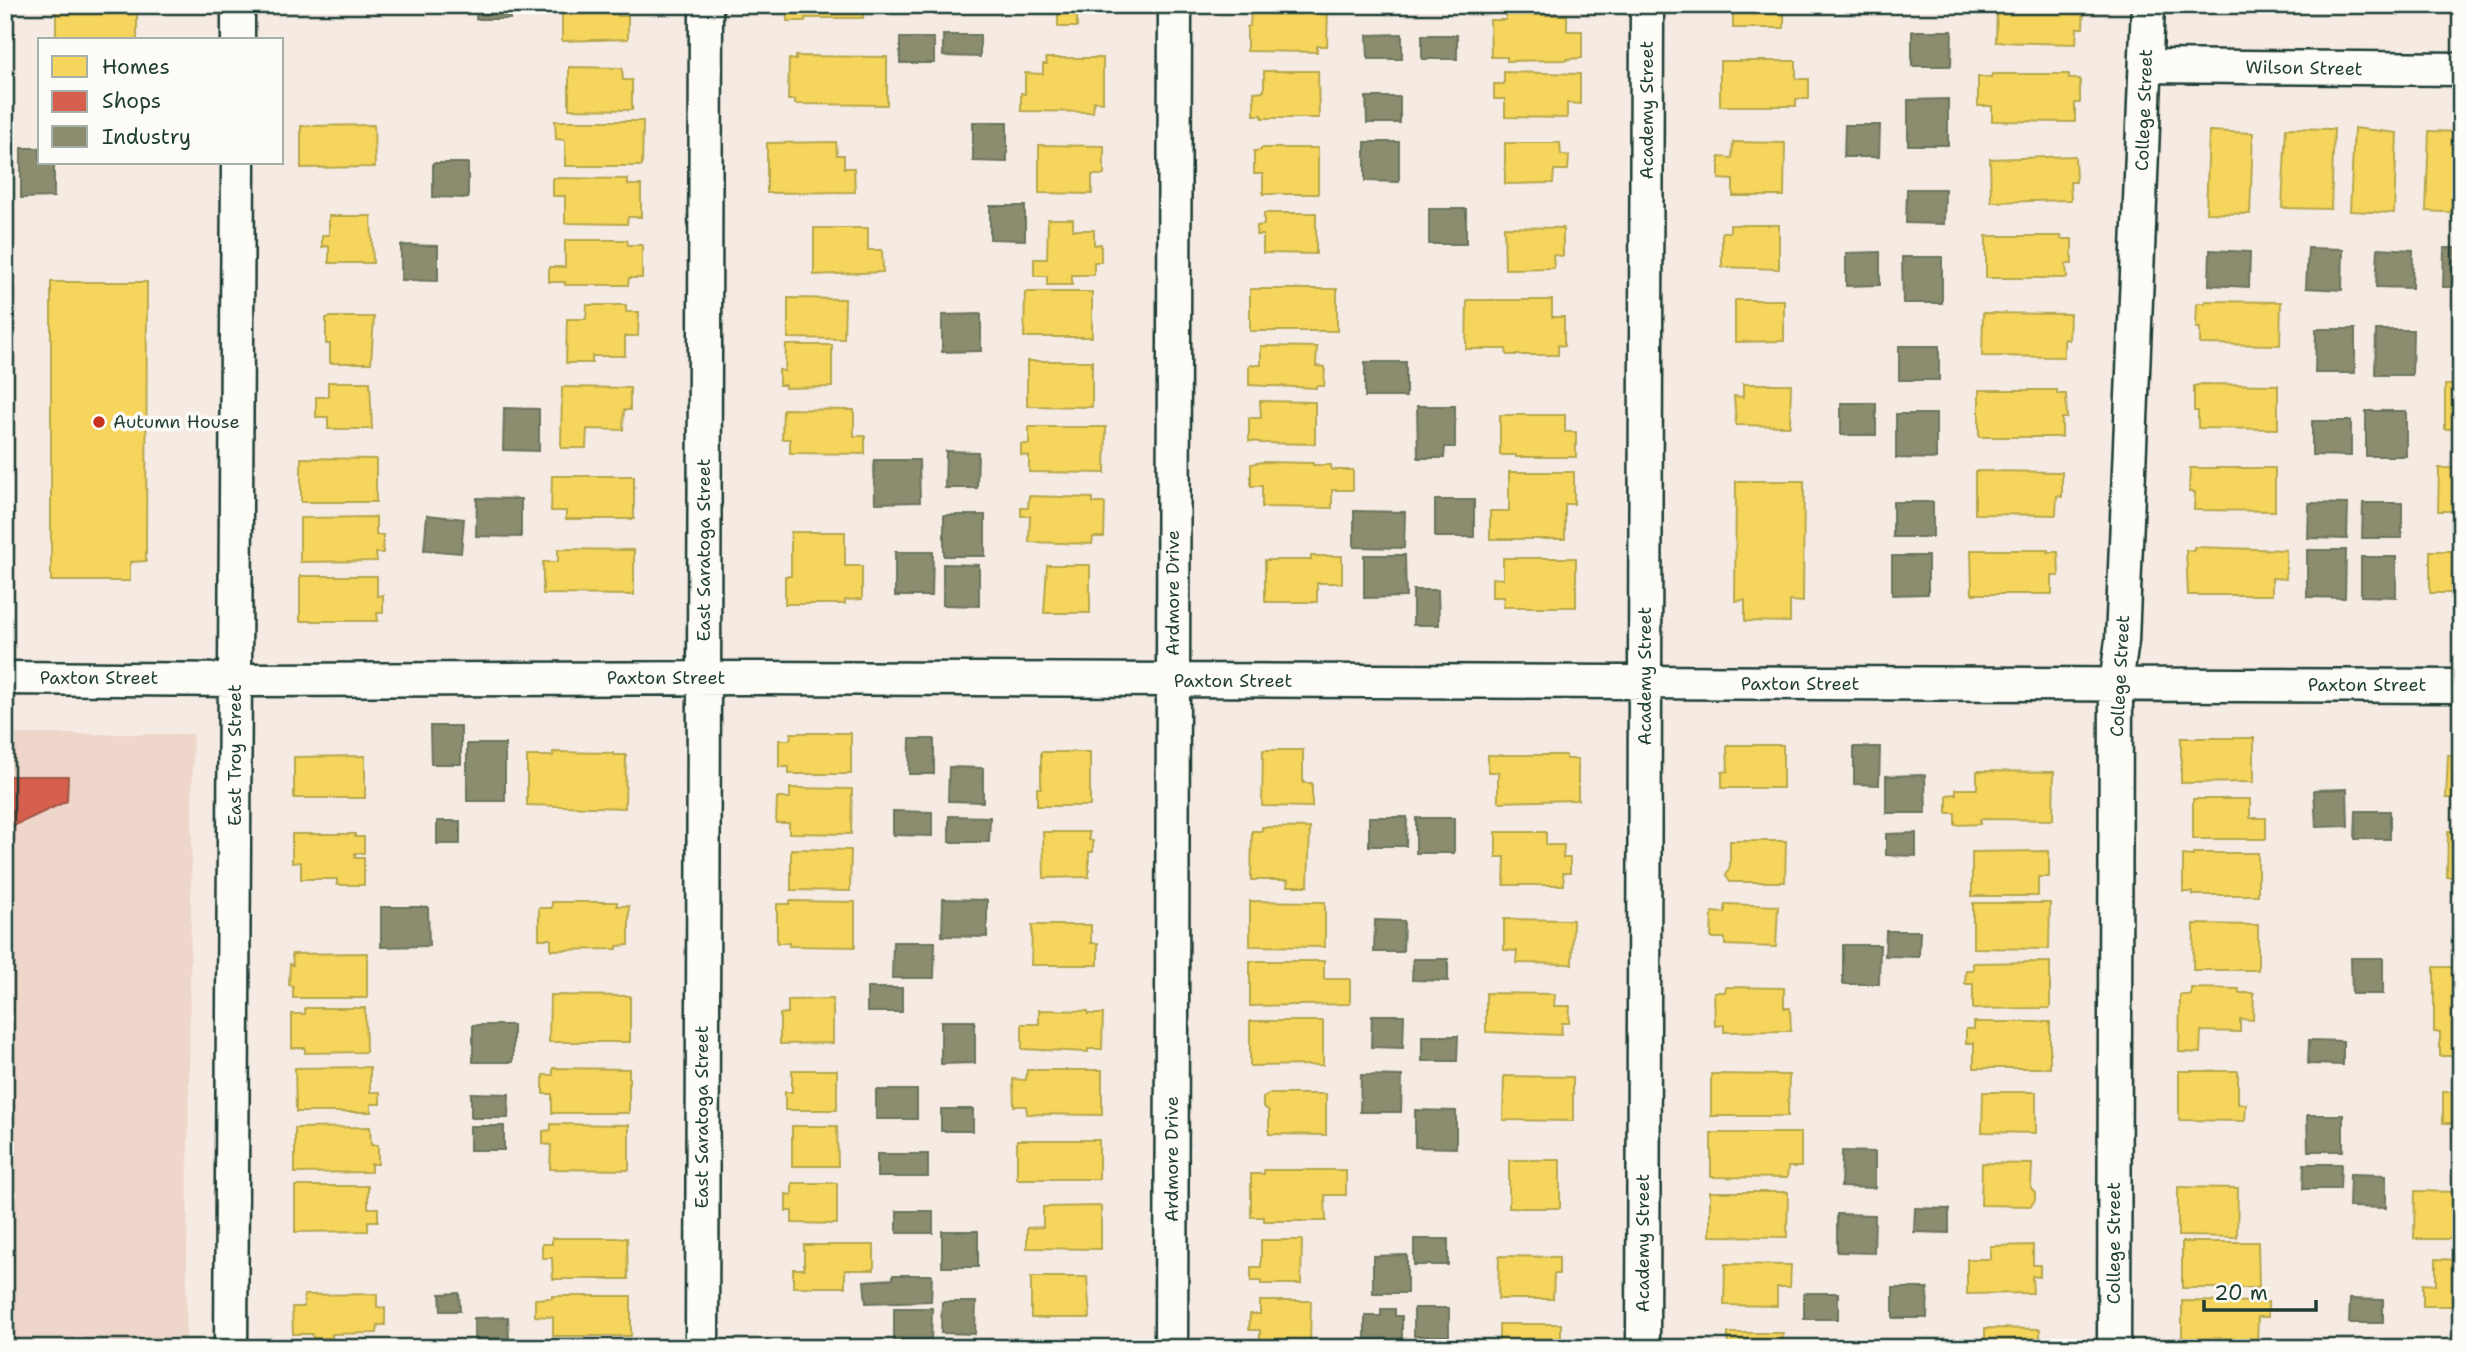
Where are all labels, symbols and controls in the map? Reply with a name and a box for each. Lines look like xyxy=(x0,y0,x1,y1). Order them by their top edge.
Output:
legend xyxy=(38,38,284,164)
street label: Academy Street xyxy=(1635,40,1659,179)
street label: College Street xyxy=(2130,48,2158,172)
text: Homes xyxy=(102,53,170,81)
street label: Wilson Street xyxy=(2245,55,2363,81)
text: Shops xyxy=(102,87,161,115)
text: Industry xyxy=(102,123,191,151)
place label: Autumn House xyxy=(113,410,240,434)
marker: Autumn House xyxy=(91,414,107,430)
street label: East Saratoga Street xyxy=(692,458,716,642)
street label: Ardmore Drive xyxy=(1161,530,1185,656)
street label: Academy Street xyxy=(1633,606,1657,745)
street label: College Street xyxy=(2105,614,2135,738)
street label: Paxton Street xyxy=(40,666,158,690)
street label: Paxton Street xyxy=(607,666,725,690)
street label: Paxton Street xyxy=(1174,669,1292,693)
street label: Paxton Street xyxy=(1741,672,1859,696)
street label: Paxton Street xyxy=(2308,673,2426,697)
street label: East Troy Street xyxy=(223,684,247,826)
street label: East Saratoga Street xyxy=(690,1025,714,1209)
street label: Ardmore Drive xyxy=(1160,1096,1184,1222)
street label: Academy Street xyxy=(1631,1173,1655,1312)
street label: College Street xyxy=(2102,1182,2126,1304)
scale bar xyxy=(2204,1269,2316,1313)
text: 20 m xyxy=(2214,1279,2268,1307)

